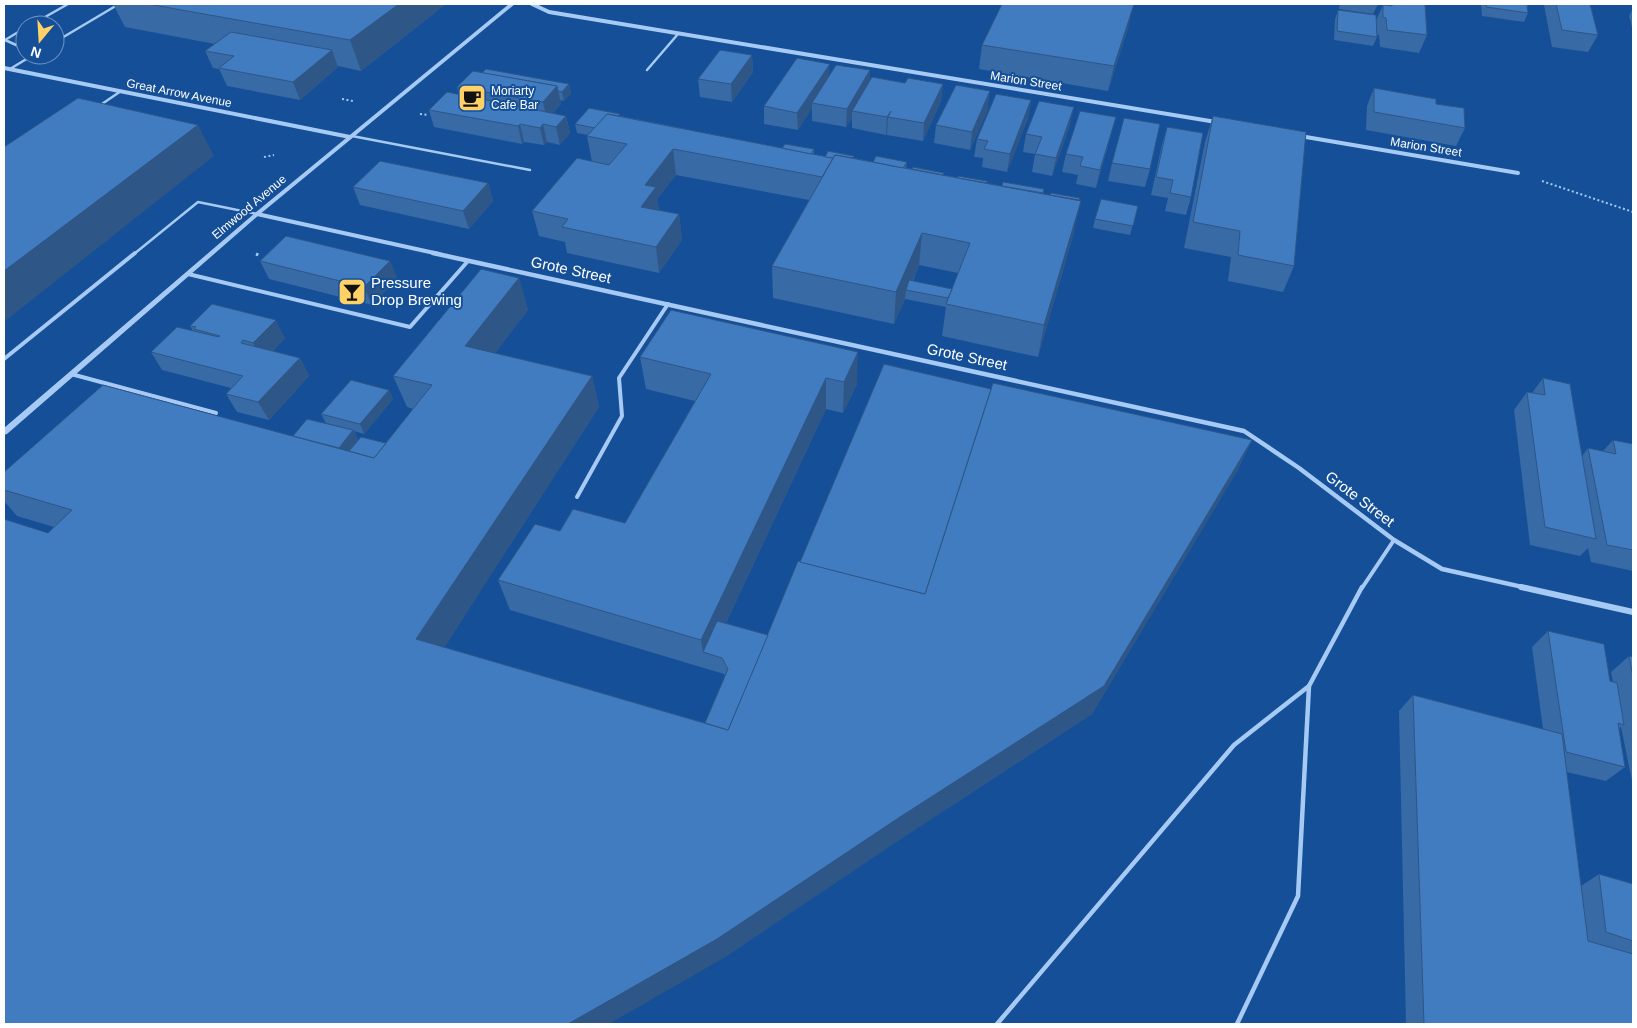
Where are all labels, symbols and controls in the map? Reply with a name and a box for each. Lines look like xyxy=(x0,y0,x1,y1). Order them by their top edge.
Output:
north arrow xyxy=(15,15,65,65)
text: N xyxy=(29,43,43,62)
street label: Marion Street xyxy=(989,68,1063,94)
street label: Great Arrow Avenue xyxy=(125,76,233,110)
cafe icon: Moriarty Cafe Bar xyxy=(457,83,487,113)
place label: Moriarty Cafe Bar xyxy=(491,84,538,112)
street label: Marion Street xyxy=(1389,134,1463,160)
street label: Elmwood Avenue xyxy=(209,172,289,242)
street label: Grote Street xyxy=(529,253,614,286)
place label: Pressure Drop Brewing xyxy=(371,274,462,308)
bar icon: Pressure Drop Brewing xyxy=(337,277,367,307)
street label: Grote Street xyxy=(925,340,1010,373)
street label: Grote Street xyxy=(1323,467,1399,530)

